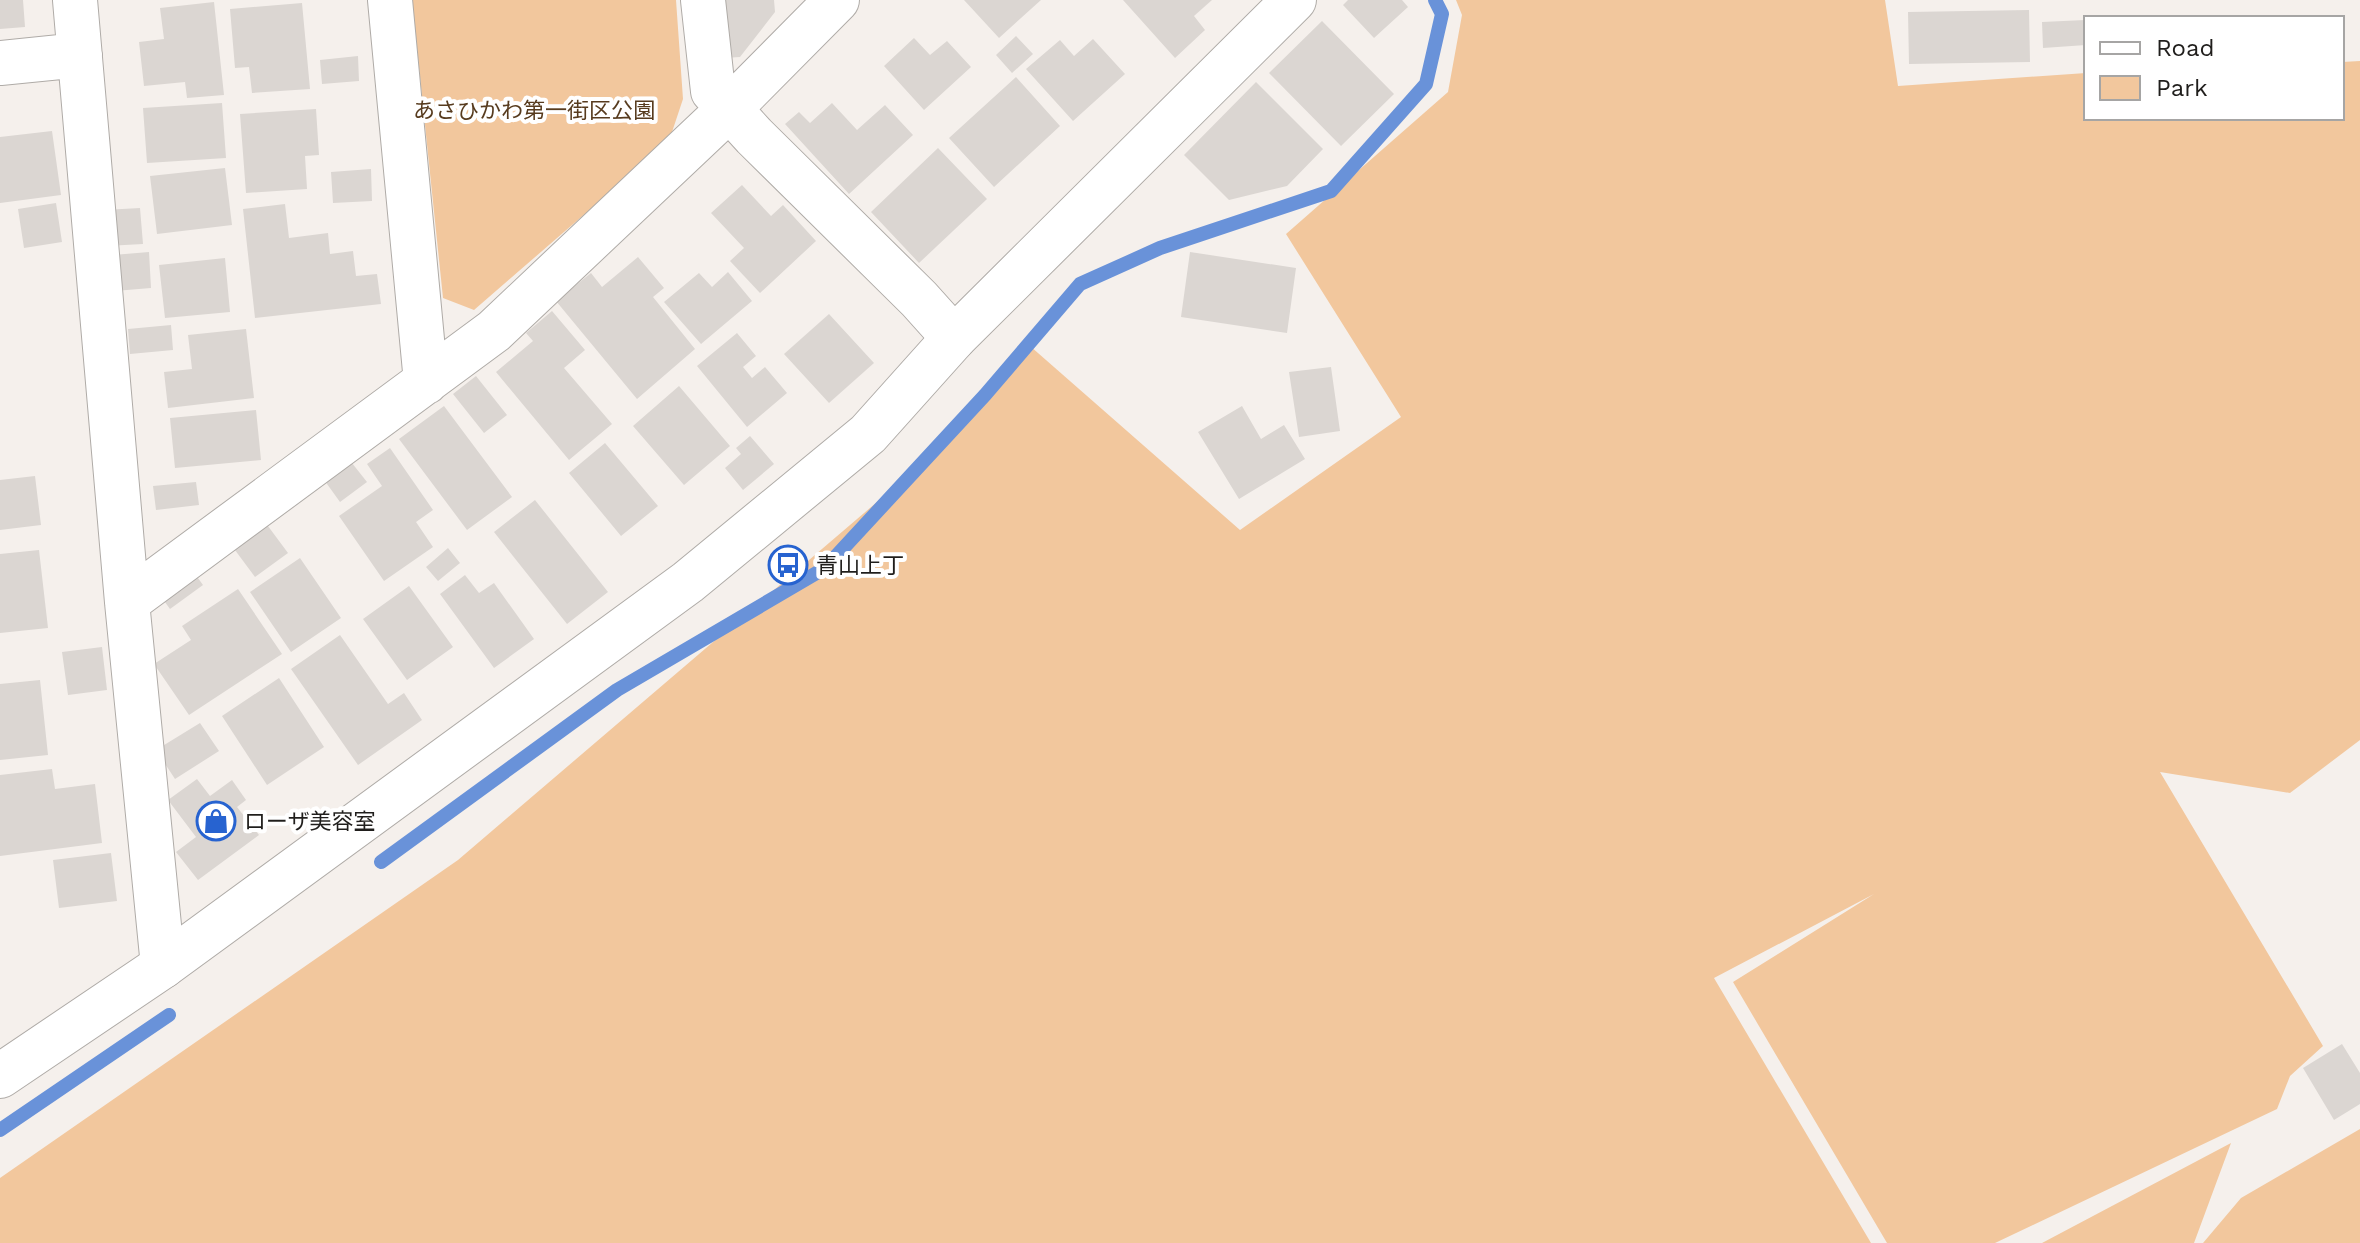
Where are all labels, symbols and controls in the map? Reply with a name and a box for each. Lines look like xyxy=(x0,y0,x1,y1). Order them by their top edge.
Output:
legend xyxy=(2084,16,2344,120)
text: Road xyxy=(2156,34,2215,62)
text: Park xyxy=(2156,74,2208,102)
park label: あさひかわ第一街区公園 xyxy=(413,98,655,123)
bus stop icon: 青山上丁 xyxy=(767,544,809,586)
place label: 青山上丁 xyxy=(816,553,904,578)
shop icon: ローザ美容室 xyxy=(195,800,237,842)
place label: ローザ美容室 xyxy=(244,809,376,834)

